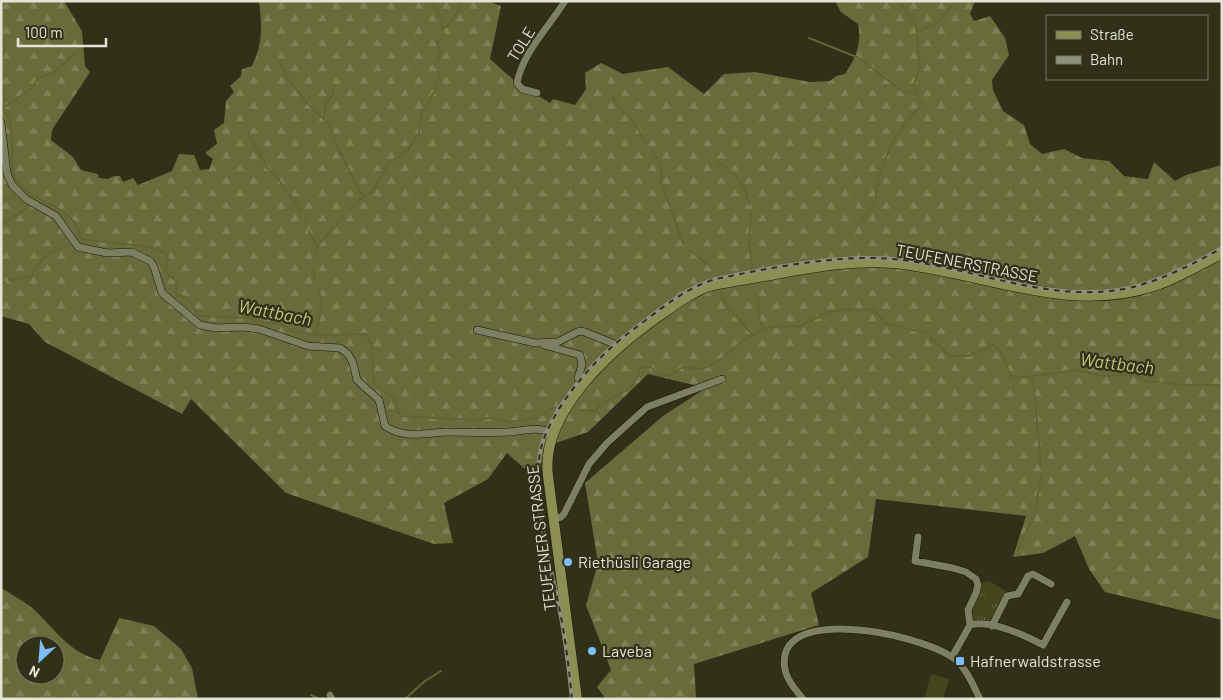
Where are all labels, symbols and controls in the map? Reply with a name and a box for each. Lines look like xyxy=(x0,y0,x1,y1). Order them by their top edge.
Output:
scale bar xyxy=(18,15,105,47)
legend xyxy=(1046,15,1208,80)
text: 100 m xyxy=(25,23,63,41)
street label: TOLE xyxy=(503,23,538,64)
text: Straße xyxy=(1090,25,1134,43)
text: Bahn xyxy=(1090,50,1123,68)
street label: TEUFENERSTRASSE xyxy=(895,239,1040,286)
water label: Wattbach xyxy=(237,294,314,330)
water label: Wattbach xyxy=(1079,348,1155,378)
street label: TEUFENER STRASSE xyxy=(522,464,559,612)
place label: Riethüsli Garage xyxy=(578,552,691,571)
marker: Riethüsli Garage xyxy=(562,556,574,568)
north arrow xyxy=(15,635,65,685)
place label: Laveba xyxy=(602,641,652,660)
marker: Laveba xyxy=(586,645,598,657)
place label: Hafnerwaldstrasse xyxy=(970,651,1101,670)
marker: Hafnerwaldstrasse xyxy=(954,655,966,667)
text: N xyxy=(26,662,42,682)

